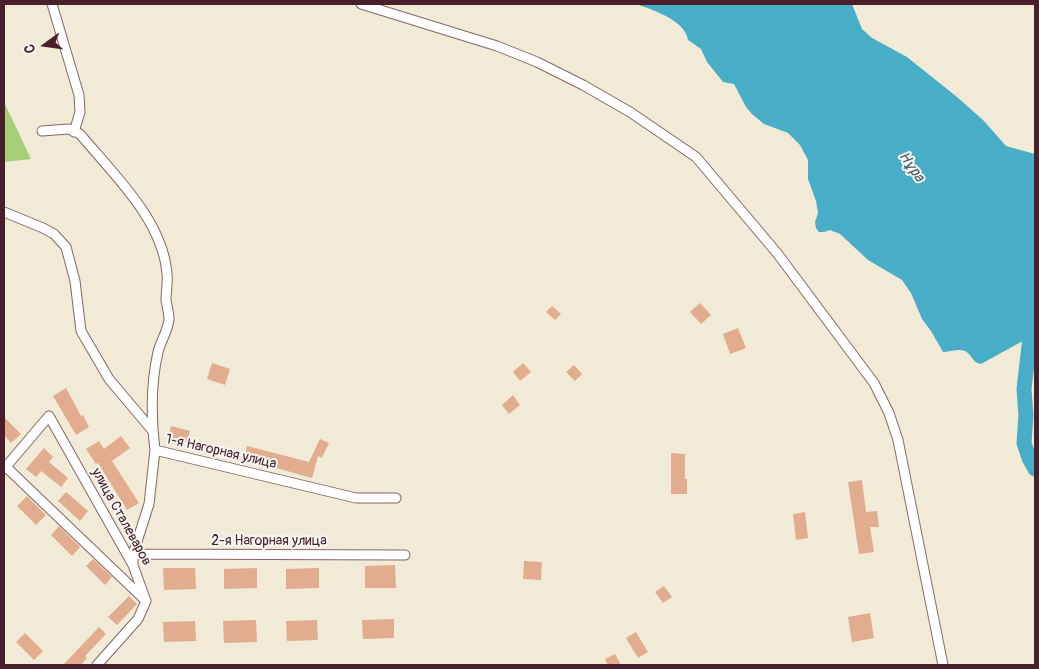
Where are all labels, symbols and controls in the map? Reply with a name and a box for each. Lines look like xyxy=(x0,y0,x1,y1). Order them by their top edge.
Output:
north arrow xyxy=(20,20,70,70)
text: С xyxy=(21,43,39,55)
water label: Нұра xyxy=(894,149,928,185)
street label: 1-я Нагорная улица xyxy=(164,431,278,473)
street label: улица Сталеваров xyxy=(87,465,155,569)
street label: 2-я Нагорная улица xyxy=(211,533,327,549)

